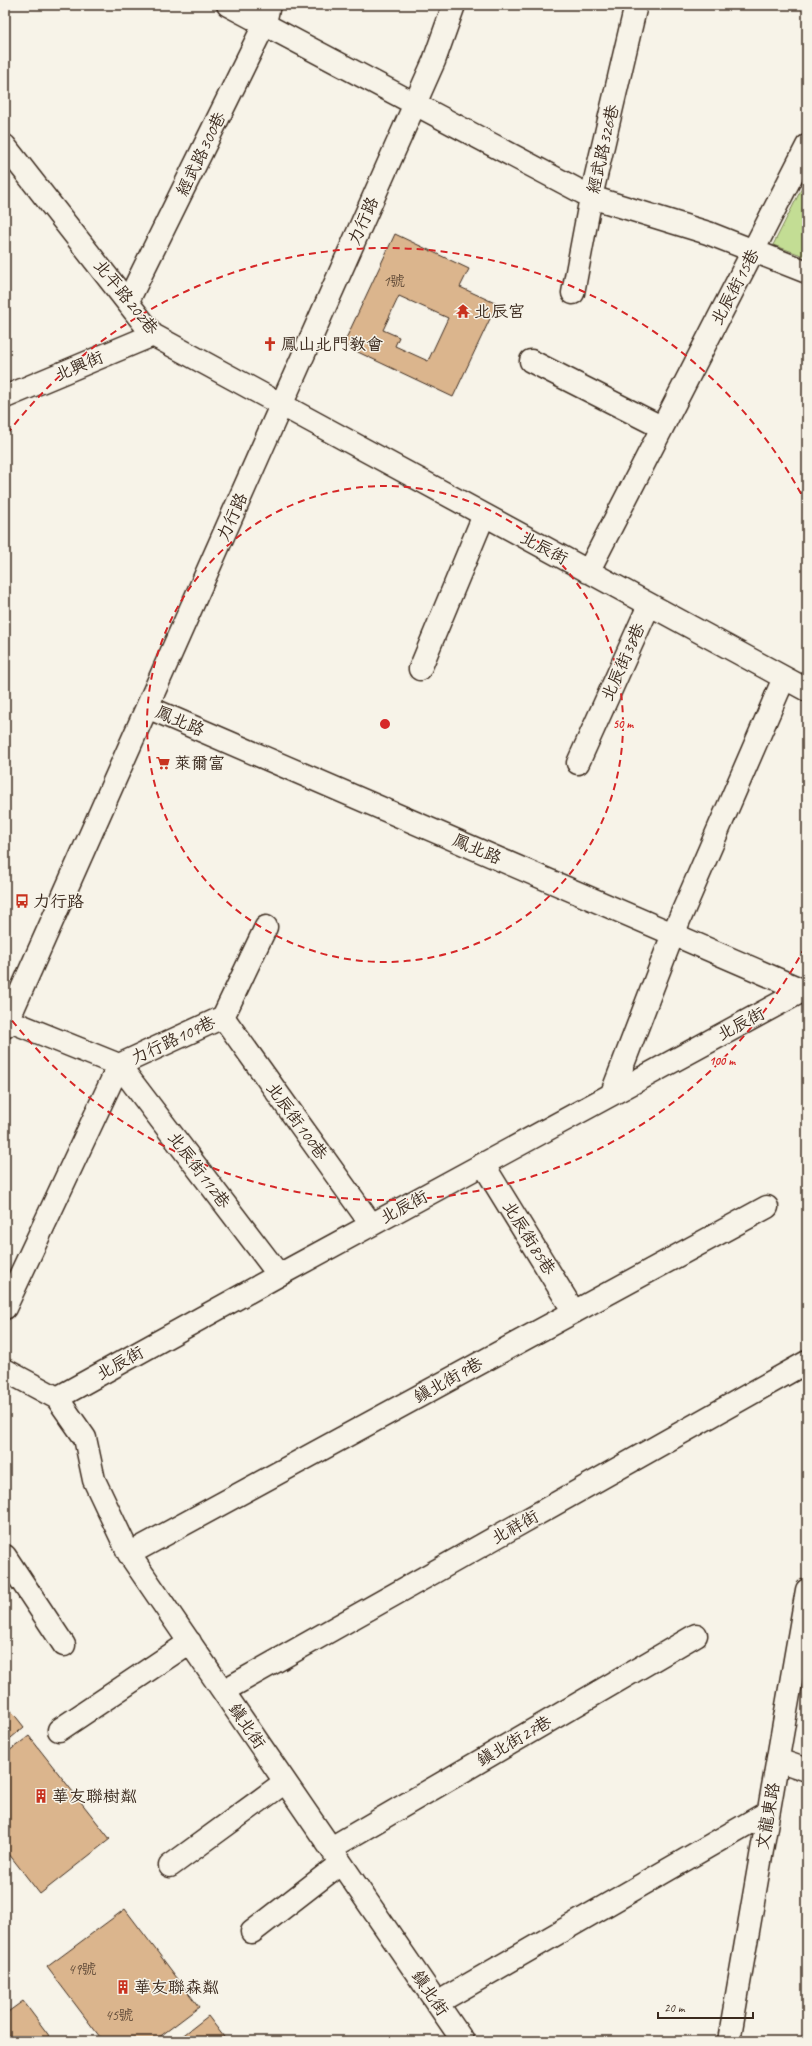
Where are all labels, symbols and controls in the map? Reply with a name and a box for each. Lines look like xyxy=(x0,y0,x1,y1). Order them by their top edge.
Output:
street label: 經武路326巷 xyxy=(583,101,624,196)
street label: 經武路300巷 xyxy=(172,108,231,199)
street label: 力行路 xyxy=(343,193,383,249)
street label: 北辰街15巷 xyxy=(706,244,764,329)
street label: 北平路202巷 xyxy=(89,255,163,340)
house number: 1號 xyxy=(383,272,405,291)
place label: 北辰宮 xyxy=(474,301,525,322)
temple icon: 北辰宮 xyxy=(455,303,471,319)
place label: 鳳山北門教會 xyxy=(281,334,383,355)
church icon: 鳳山北門教會 xyxy=(262,336,278,352)
street label: 北興街 xyxy=(51,346,107,386)
street label: 力行路 xyxy=(212,489,252,545)
street label: 北辰街 xyxy=(517,527,571,569)
street label: 北辰街38巷 xyxy=(596,619,650,704)
street label: 鳳北路 xyxy=(152,701,208,741)
text: 50 m xyxy=(613,716,634,732)
centre of rings xyxy=(378,717,392,731)
place label: 萊爾富 xyxy=(174,753,225,774)
supermarket icon: 萊爾富 xyxy=(155,755,171,771)
street label: 鳳北路 xyxy=(449,829,505,869)
place label: 力行路 xyxy=(33,891,84,912)
bus stop icon: 力行路 xyxy=(14,893,30,909)
street label: 北辰街 xyxy=(714,1003,768,1045)
street label: 力行路109巷 xyxy=(127,1011,220,1069)
text: 100 m xyxy=(709,1053,736,1069)
street label: 北辰街100巷 xyxy=(262,1078,333,1165)
street label: 北辰街112巷 xyxy=(163,1127,235,1213)
street label: 北辰街 xyxy=(377,1186,431,1228)
street label: 北辰街85巷 xyxy=(498,1197,561,1280)
street label: 北辰街 xyxy=(93,1341,147,1385)
street label: 鎮北街9巷 xyxy=(410,1352,487,1408)
street label: 北祥街 xyxy=(488,1505,542,1549)
street label: 鎮北街 xyxy=(224,1699,270,1753)
street label: 鎮北街27巷 xyxy=(473,1711,556,1771)
street label: 文龍東路 xyxy=(752,1781,784,1851)
place label: 華友聯樹粼 xyxy=(52,1786,137,1807)
building icon: 華友聯樹粼 xyxy=(33,1788,49,1804)
house number: 49號 xyxy=(68,1960,96,1979)
street label: 鎮北街 xyxy=(407,1966,453,2020)
place label: 華友聯森粼 xyxy=(134,1977,219,1998)
building icon: 華友聯森粼 xyxy=(115,1979,131,1995)
scale bar xyxy=(658,1994,753,2020)
text: 20 m xyxy=(664,2000,686,2016)
house number: 45號 xyxy=(105,2006,133,2025)

